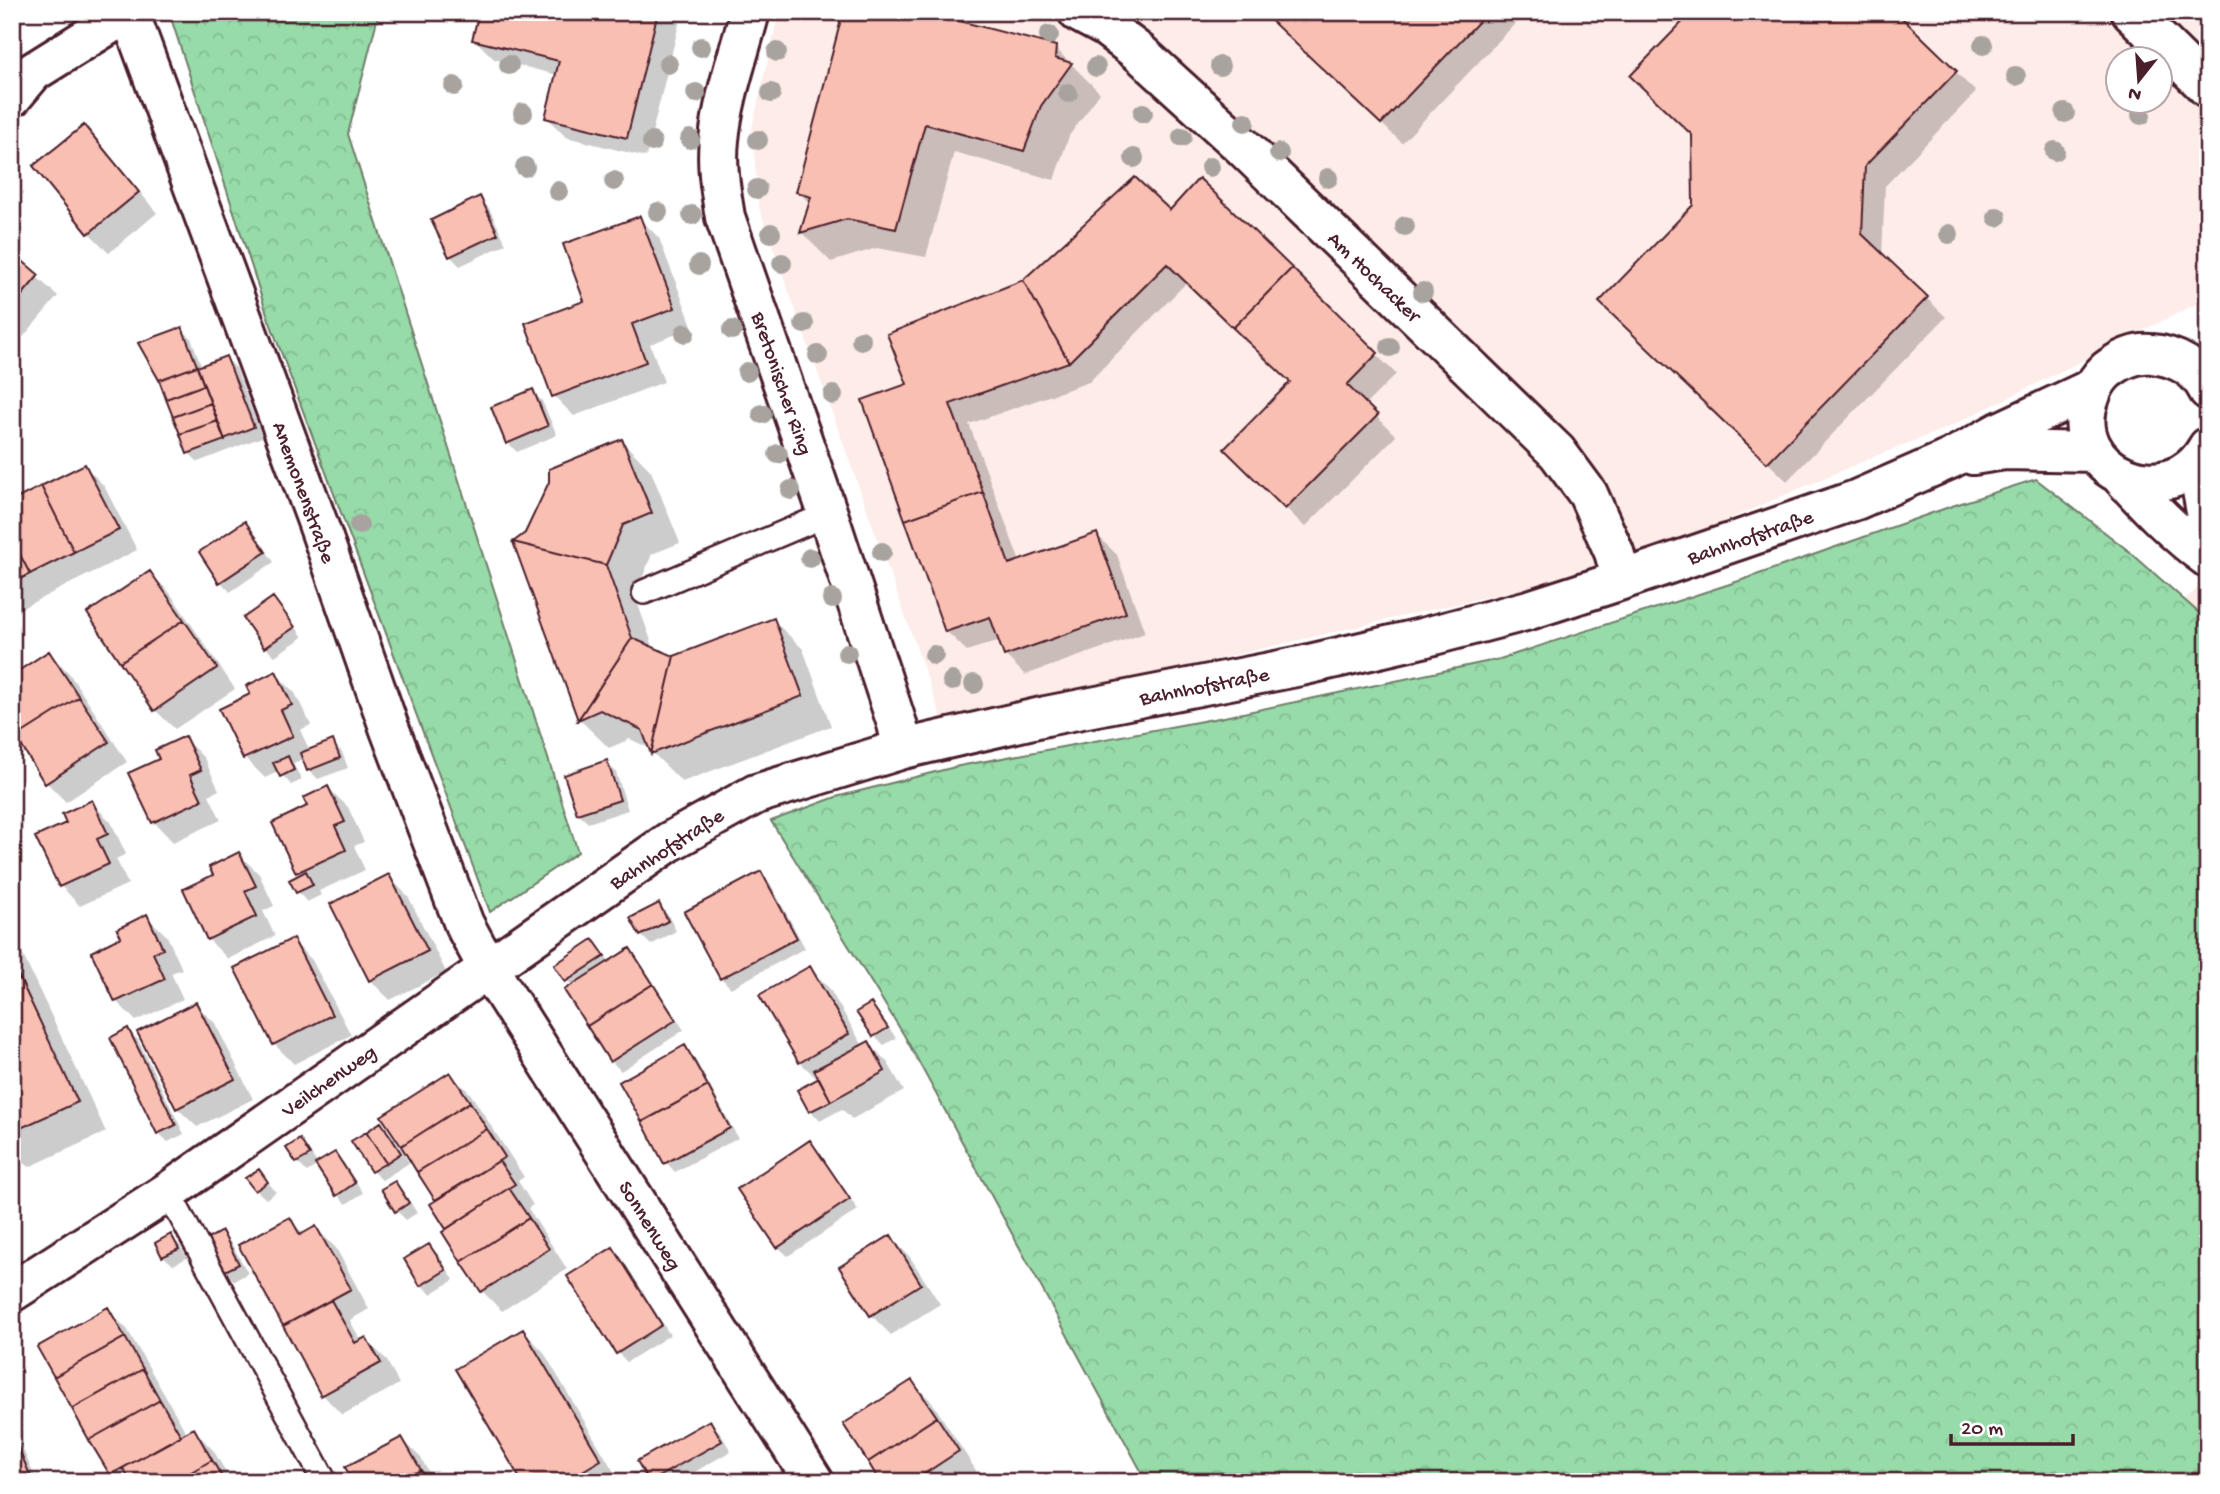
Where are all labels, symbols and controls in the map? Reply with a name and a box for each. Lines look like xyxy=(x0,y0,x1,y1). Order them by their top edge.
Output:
north arrow xyxy=(2104,46,2174,116)
text: N xyxy=(2126,80,2144,106)
street label: Am Hochacker xyxy=(1321,228,1426,330)
street label: Bretonischer Ring xyxy=(743,308,816,459)
street label: Anemonenstraße xyxy=(265,419,339,568)
street label: Bahnhofstraße xyxy=(1684,506,1818,573)
street label: Bahnhofstraße xyxy=(1137,663,1273,713)
street label: Bahnhofstraße xyxy=(605,804,731,898)
street label: Veilchenweg xyxy=(277,1041,382,1125)
street label: Sonnenweg xyxy=(611,1178,685,1276)
scale bar xyxy=(1951,1403,2073,1447)
text: 20 m xyxy=(1961,1418,2003,1443)

